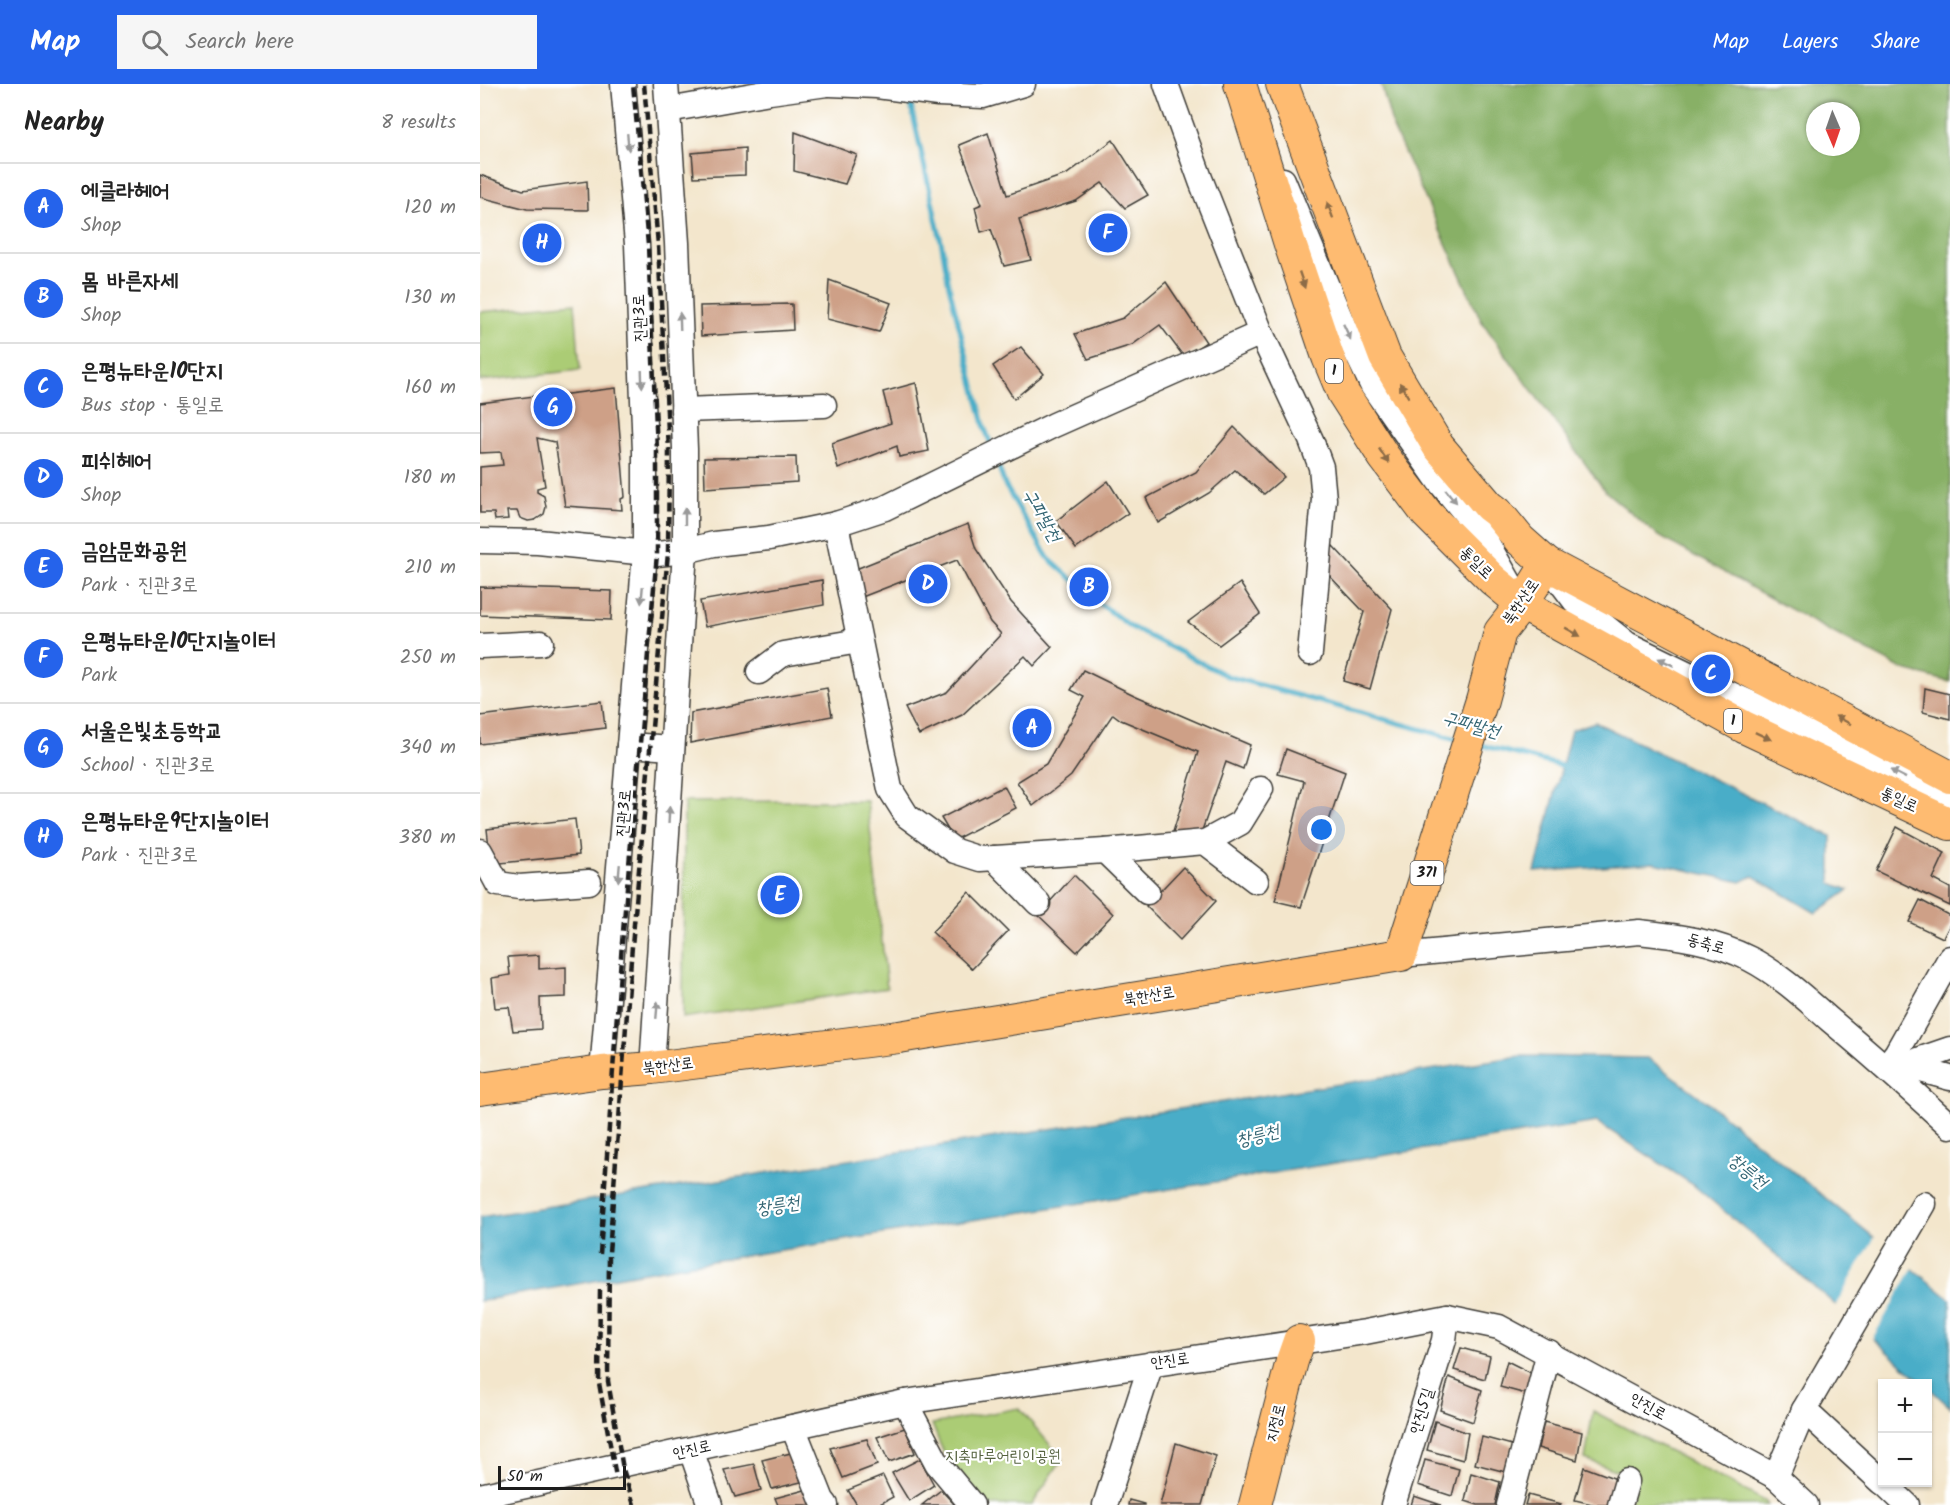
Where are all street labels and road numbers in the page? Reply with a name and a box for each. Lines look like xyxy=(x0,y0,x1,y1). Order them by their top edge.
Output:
street label: 진관3로 xyxy=(627,294,653,342)
road number: 1 xyxy=(1325,359,1343,383)
street label: 통일로 xyxy=(1453,541,1499,585)
street label: 북한산로 xyxy=(1496,574,1546,630)
road number: 1 xyxy=(1724,709,1742,733)
street label: 통일로 xyxy=(1876,781,1922,819)
street label: 진관3로 xyxy=(609,788,639,838)
road number: 371 xyxy=(1410,861,1444,885)
street label: 동축로 xyxy=(1684,927,1728,961)
street label: 북한산로 xyxy=(1122,980,1176,1012)
street label: 북한산로 xyxy=(641,1050,695,1082)
street label: 안진로 xyxy=(1149,1346,1191,1376)
street label: 안진5길 xyxy=(1403,1385,1441,1437)
street label: 안진로 xyxy=(1625,1387,1671,1427)
street label: 지정로 xyxy=(1259,1401,1293,1445)
street label: 안진로 xyxy=(670,1433,714,1467)

